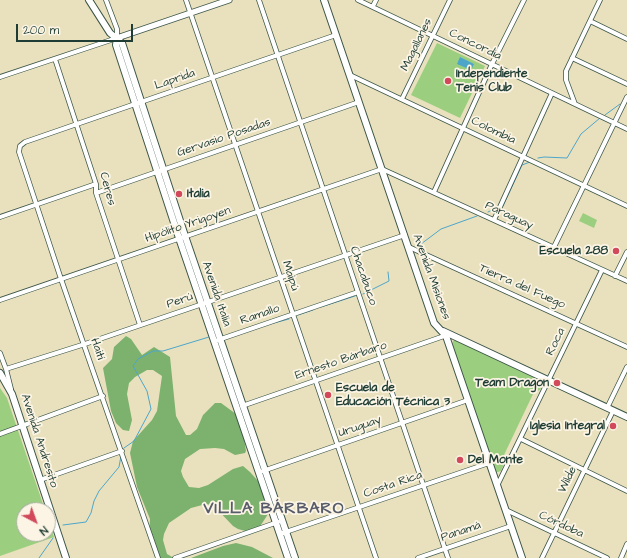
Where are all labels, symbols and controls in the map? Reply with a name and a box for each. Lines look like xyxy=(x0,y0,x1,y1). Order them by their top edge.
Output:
scale bar xyxy=(18,16,135,42)
street label: Magallanes xyxy=(398,16,436,74)
text: 200 m xyxy=(23,22,59,39)
street label: Concordia xyxy=(447,26,503,64)
street label: Laprida xyxy=(153,66,197,94)
place label: Independiente Tenis Club xyxy=(456,67,527,95)
marker: Independiente Tenis Club xyxy=(443,76,453,86)
street label: Colombia xyxy=(468,114,518,148)
street label: Gervasio Posadas xyxy=(175,115,273,161)
street label: Ceres xyxy=(96,171,118,207)
place label: Italia xyxy=(187,187,210,201)
marker: Italia xyxy=(174,189,184,199)
street label: Paraguay xyxy=(483,199,535,233)
street label: Hipólito Yrigoyen xyxy=(143,204,233,246)
street label: Avenida Misiones xyxy=(409,232,453,322)
place label: Escuela 288 xyxy=(539,244,608,258)
street label: Chacabuco xyxy=(346,245,380,307)
marker: Escuela 288 xyxy=(611,246,621,256)
street label: Maipú xyxy=(278,259,302,293)
street label: Avenida Italia xyxy=(198,260,234,328)
street label: Tierra del Fuego xyxy=(477,261,567,313)
street label: Perú xyxy=(165,290,195,312)
street label: Ramallo xyxy=(238,302,282,328)
street label: Roca xyxy=(543,326,569,358)
street label: Haití xyxy=(87,336,107,362)
street label: Ernesto Bárbaro xyxy=(293,339,389,383)
place label: Team Dragon xyxy=(475,376,549,390)
marker: Team Dragon xyxy=(552,378,562,388)
place label: Escuela de Educación Técnica 3 xyxy=(336,381,450,409)
marker: Escuela de Educación Técnica 3 xyxy=(323,390,333,400)
street label: Avenida Andresito xyxy=(17,392,61,490)
street label: Uruguay xyxy=(337,413,383,441)
place label: Iglesia Integral xyxy=(530,419,605,433)
marker: Iglesia Integral xyxy=(608,421,618,431)
place label: Del Monte xyxy=(468,453,523,467)
marker: Del Monte xyxy=(455,455,465,465)
street label: Wilde xyxy=(555,464,581,496)
street label: Costa Rica xyxy=(362,468,424,502)
district label: VILLA BÁRBARO xyxy=(203,500,345,520)
north arrow xyxy=(16,502,56,542)
street label: Córdoba xyxy=(536,508,586,542)
street label: Panamá xyxy=(439,518,483,546)
text: N xyxy=(36,523,51,539)

